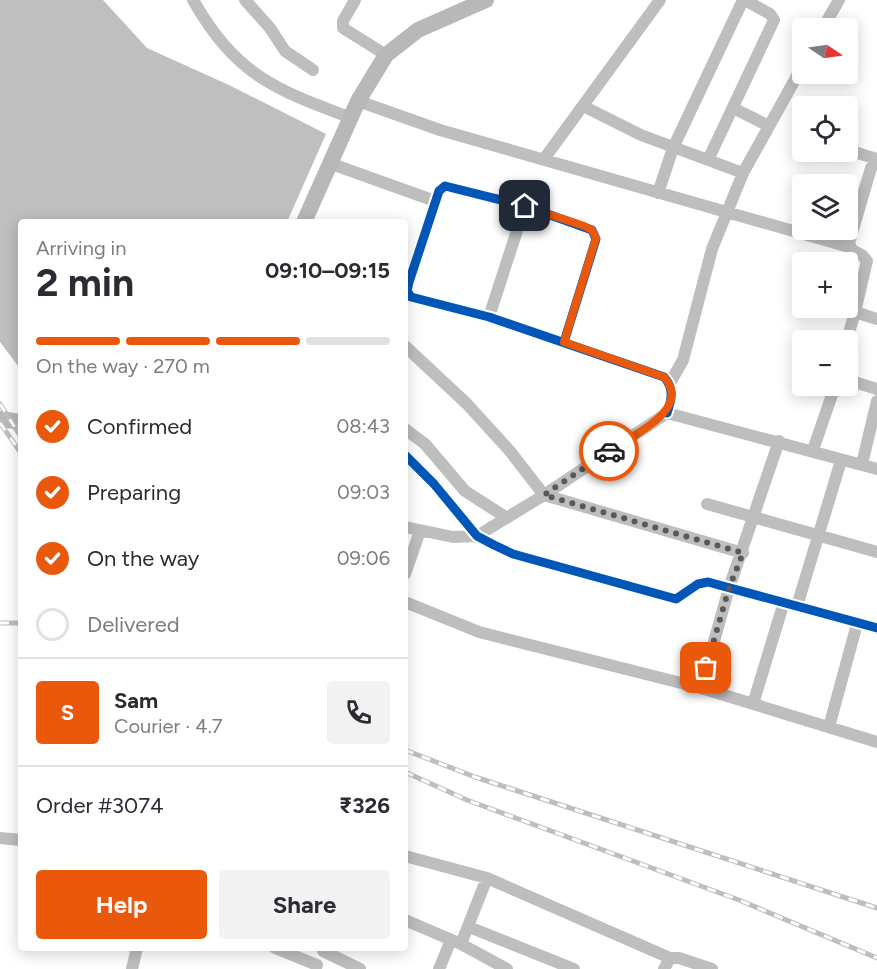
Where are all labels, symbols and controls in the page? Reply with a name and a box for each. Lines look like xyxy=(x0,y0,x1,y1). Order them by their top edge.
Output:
north arrow xyxy=(792,18,858,84)
map controls xyxy=(792,18,858,396)
button: locate xyxy=(792,96,858,162)
button: layers xyxy=(792,174,858,240)
pin xyxy=(499,180,550,231)
icon: home xyxy=(508,189,541,222)
text: Arriving in xyxy=(36,236,126,260)
button: + xyxy=(792,252,858,318)
text: 09:10–09:15 xyxy=(265,257,390,284)
text: 2 min xyxy=(36,259,134,306)
button: − xyxy=(792,330,858,396)
text: On the way · 270 m xyxy=(36,354,210,378)
icon: check xyxy=(36,410,69,443)
text: Confirmed xyxy=(87,413,192,440)
text: 08:43 xyxy=(337,414,390,438)
courier xyxy=(579,421,639,481)
icon: car xyxy=(593,435,626,468)
icon: check xyxy=(36,476,69,509)
text: Preparing xyxy=(87,479,181,506)
text: 09:03 xyxy=(337,480,390,504)
icon: check xyxy=(36,542,69,575)
text: On the way xyxy=(87,545,199,572)
text: 09:06 xyxy=(337,546,390,570)
text: Delivered xyxy=(87,611,180,638)
pin xyxy=(680,642,731,693)
icon: bag xyxy=(689,651,722,684)
button: phone xyxy=(327,681,390,744)
text: Sam xyxy=(114,687,158,714)
text: S xyxy=(61,699,74,726)
text: Courier · 4.7 xyxy=(114,714,223,738)
text: Order #3074 xyxy=(36,792,164,819)
text: ₹326 xyxy=(339,792,390,819)
button: Help xyxy=(36,870,207,939)
button: Share xyxy=(219,870,390,939)

